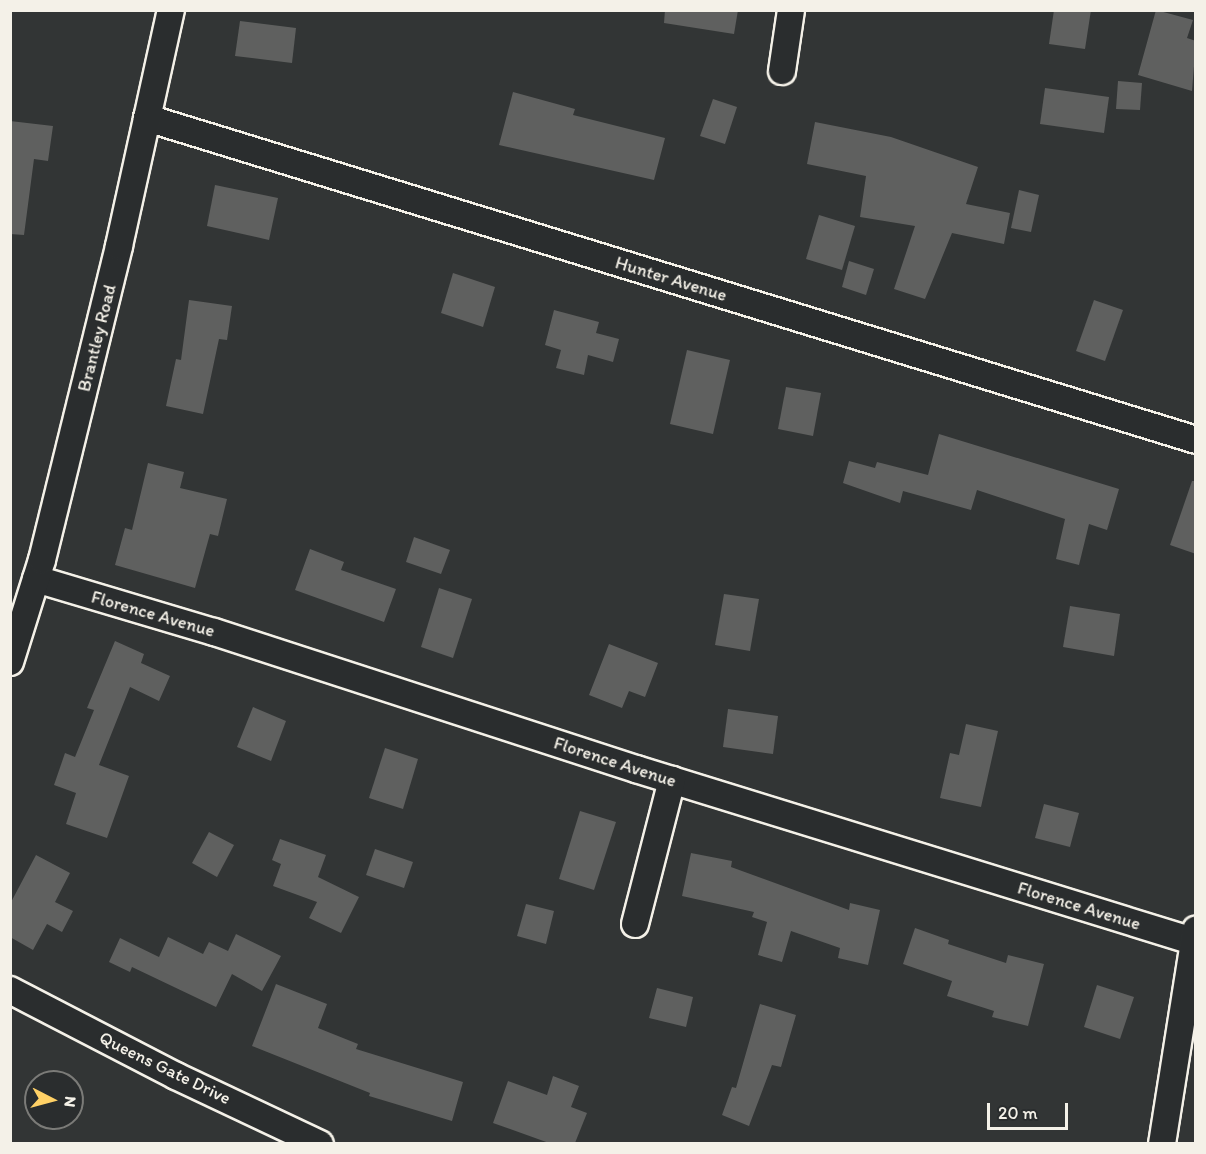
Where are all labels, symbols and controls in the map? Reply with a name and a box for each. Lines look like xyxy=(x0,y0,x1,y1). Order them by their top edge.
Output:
street label: Hunter Avenue xyxy=(613,252,729,306)
street label: Brantley Road xyxy=(73,282,121,394)
street label: Florence Avenue xyxy=(89,586,217,642)
street label: Florence Avenue xyxy=(551,732,679,792)
street label: Florence Avenue xyxy=(1015,877,1143,935)
street label: Queens Gate Drive xyxy=(96,1027,234,1109)
north arrow xyxy=(24,1070,84,1130)
scale bar xyxy=(990,1091,1071,1129)
text: N xyxy=(60,1095,80,1108)
text: 20 m xyxy=(998,1102,1038,1124)

